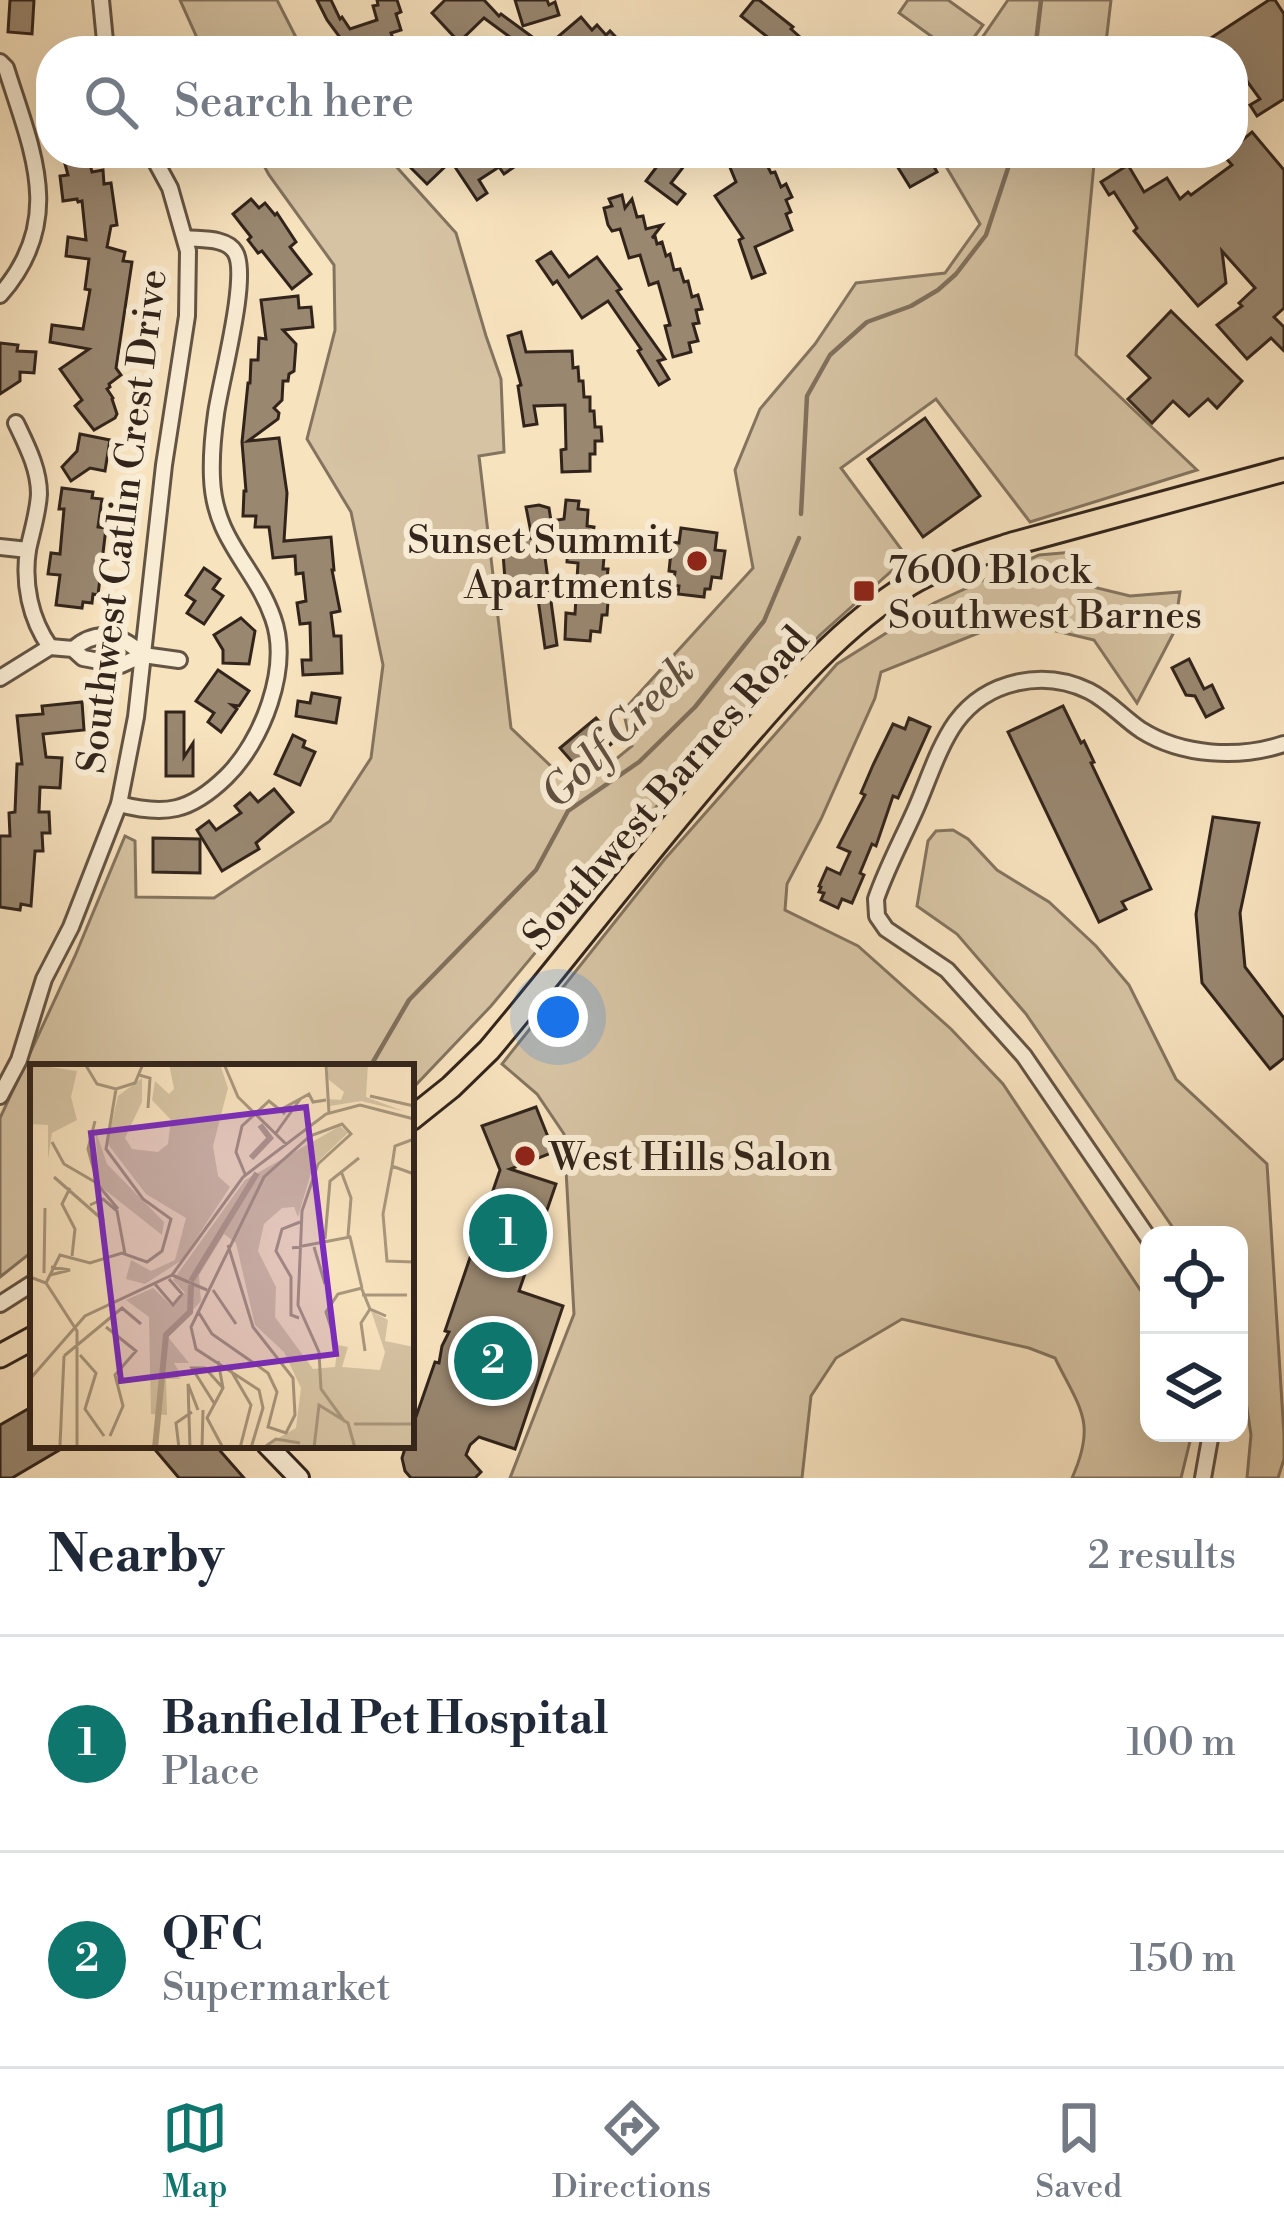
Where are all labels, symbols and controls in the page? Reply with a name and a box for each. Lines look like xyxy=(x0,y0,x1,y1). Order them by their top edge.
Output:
search box xyxy=(36,36,1248,168)
icon: search xyxy=(78,69,144,135)
text: Search here xyxy=(174,74,414,131)
street label: Southwest Catlin Crest Drive xyxy=(68,266,179,776)
place label: Sunset Summit Apartments xyxy=(407,517,673,611)
place label: 7600 Block Southwest Barnes xyxy=(888,547,1202,641)
marker: Sunset Summit Apartments xyxy=(684,548,710,574)
marker: 7600 Block Southwest Barnes xyxy=(851,578,877,604)
street label: Southwest Barnes Road xyxy=(513,617,821,960)
water label: Golf Creek xyxy=(531,645,707,821)
your location xyxy=(528,987,588,1047)
inset map xyxy=(30,1064,414,1448)
place label: West Hills Salon xyxy=(547,1134,832,1183)
marker: West Hills Salon xyxy=(512,1143,538,1169)
pin: 1 xyxy=(469,1188,547,1278)
map controls xyxy=(1140,1226,1248,1442)
button: locate xyxy=(1140,1226,1248,1334)
pin: 2 xyxy=(454,1316,532,1406)
button: layers xyxy=(1140,1334,1248,1442)
text: Nearby xyxy=(48,1524,224,1588)
text: 2 results xyxy=(1088,1532,1236,1581)
text: Banfield Pet Hospital xyxy=(162,1691,608,1748)
text: 1 xyxy=(78,1719,96,1768)
text: 100 m xyxy=(1127,1719,1236,1768)
text: Place xyxy=(162,1748,259,1797)
text: QFC xyxy=(162,1907,263,1964)
text: 2 xyxy=(75,1935,99,1984)
text: 150 m xyxy=(1130,1935,1236,1984)
text: Supermarket xyxy=(162,1964,390,2013)
tab: Map xyxy=(162,2095,228,2208)
tab: Directions xyxy=(552,2095,711,2208)
tab: Saved xyxy=(1035,2095,1122,2208)

